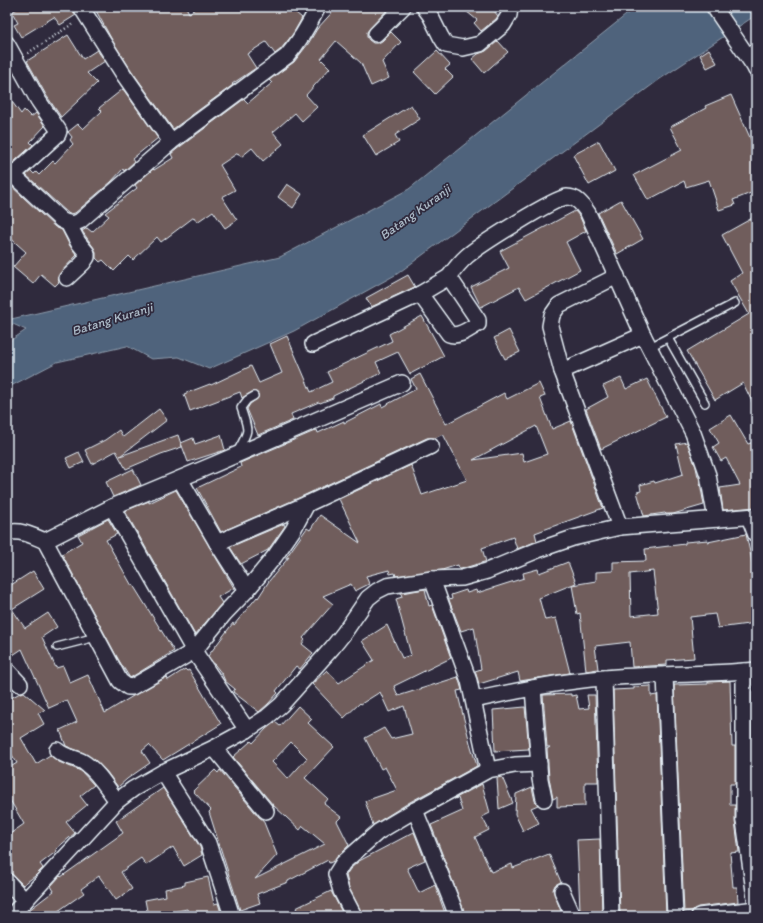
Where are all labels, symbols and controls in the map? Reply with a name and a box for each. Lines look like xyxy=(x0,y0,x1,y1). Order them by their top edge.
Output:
water label: Batang Kuranji xyxy=(377,180,455,243)
water label: Batang Kuranji xyxy=(70,299,156,338)

